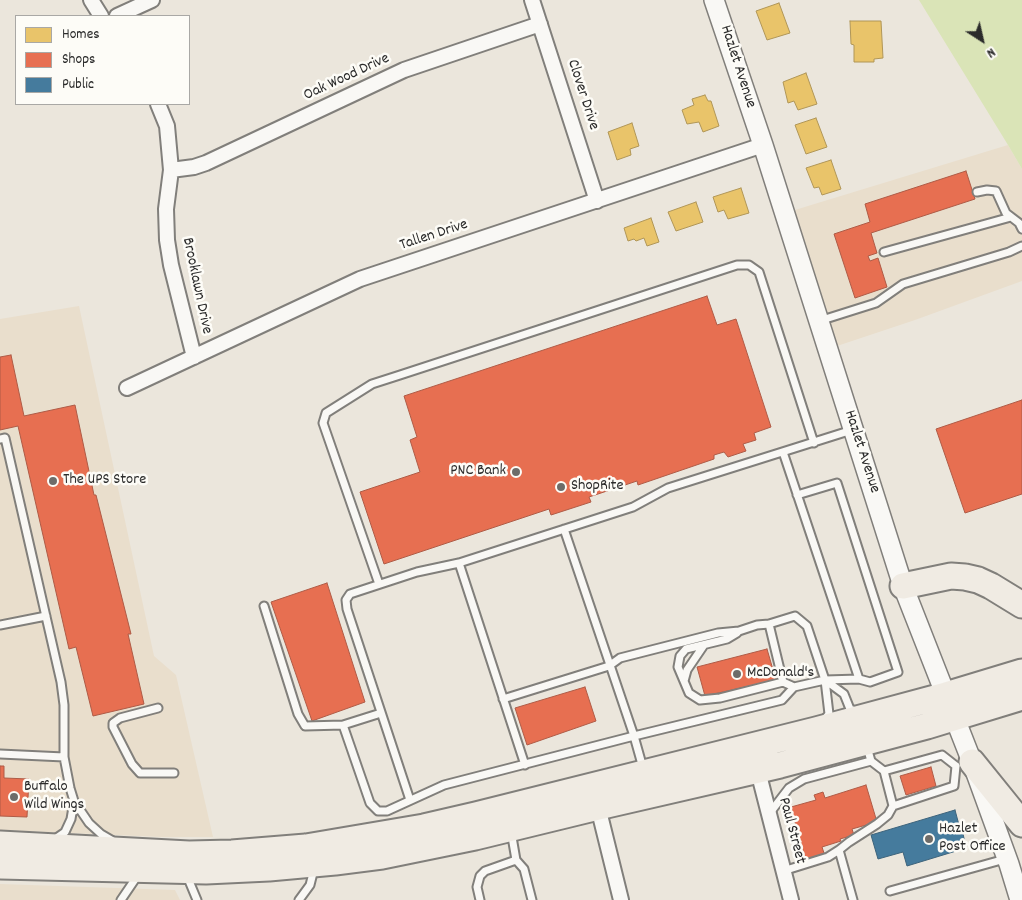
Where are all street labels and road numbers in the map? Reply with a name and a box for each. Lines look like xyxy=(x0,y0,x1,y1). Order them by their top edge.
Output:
street label: Hazlet Avenue xyxy=(715,23,759,111)
street label: Oak Wood Drive xyxy=(301,50,393,106)
street label: Clover Drive xyxy=(562,57,602,133)
street label: Tallen Drive xyxy=(398,216,470,256)
street label: Brooklawn Drive xyxy=(176,236,216,336)
street label: Hazlet Avenue xyxy=(839,408,883,496)
street label: Paul Street xyxy=(773,796,809,866)

